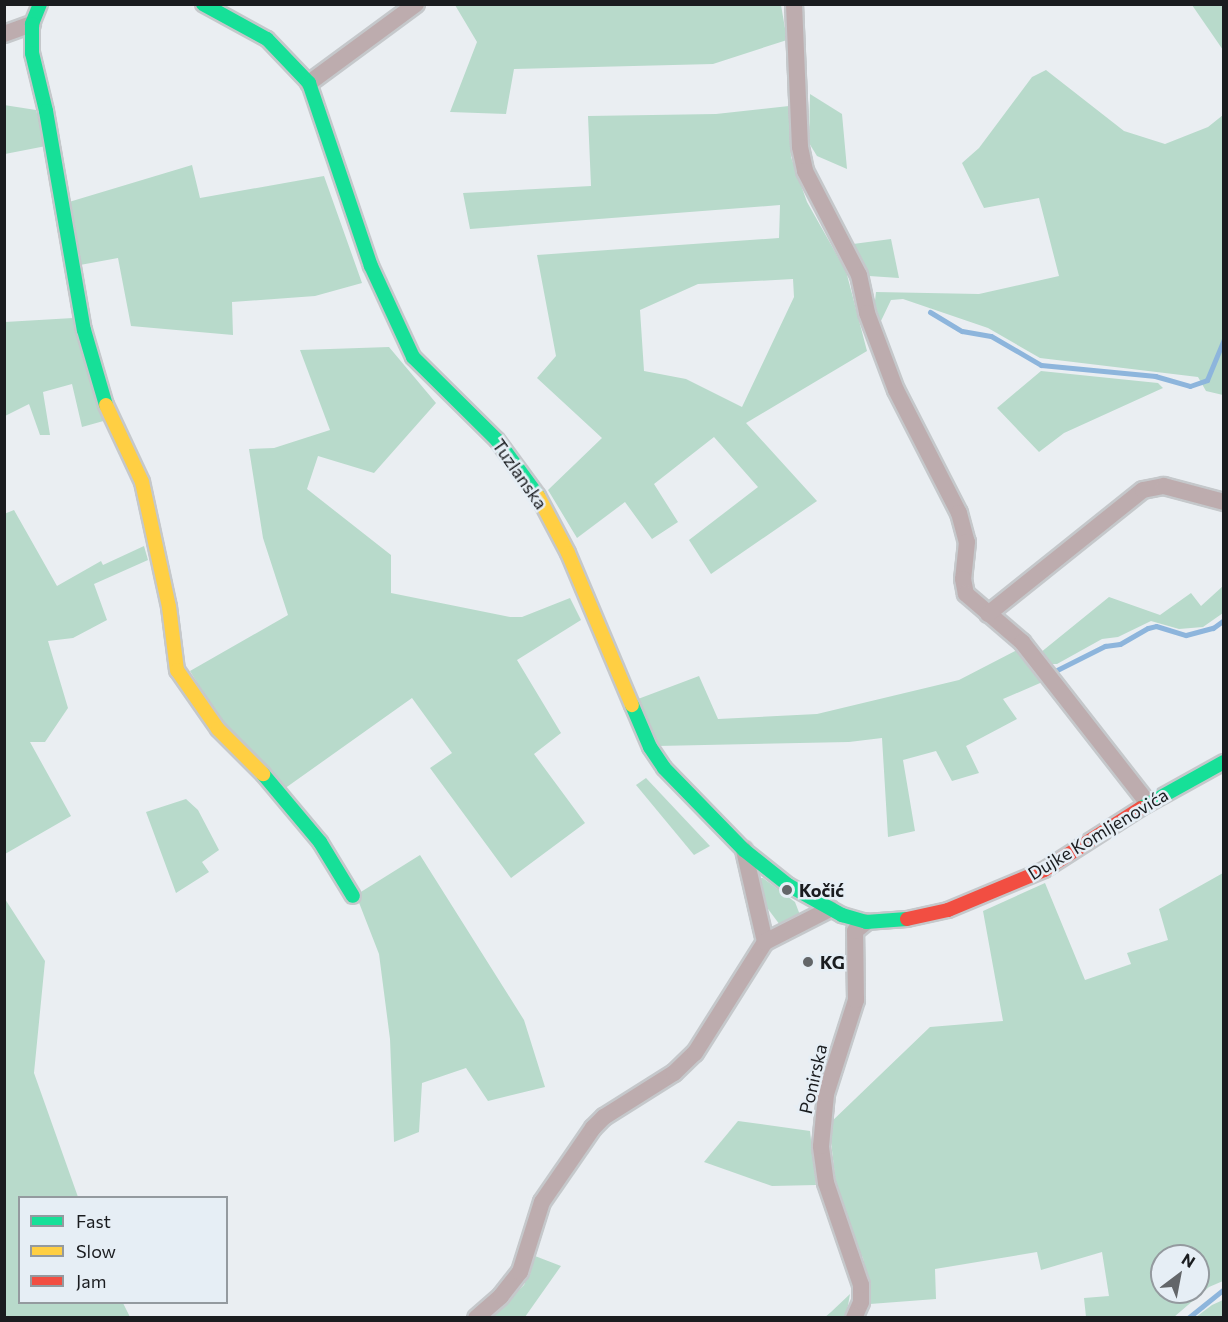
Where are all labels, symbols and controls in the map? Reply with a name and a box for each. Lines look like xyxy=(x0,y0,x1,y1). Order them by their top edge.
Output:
street label: Tuzlanska xyxy=(488,435,552,513)
street label: Dujke Komljenovića xyxy=(1024,784,1172,884)
place label: Kočić xyxy=(799,879,844,901)
marker: Kočić xyxy=(780,883,794,897)
place label: KG xyxy=(820,951,845,973)
marker: KG xyxy=(801,955,815,969)
street label: Ponirska xyxy=(795,1042,831,1116)
legend xyxy=(18,1196,228,1304)
text: Fast xyxy=(76,1210,111,1232)
text: Slow xyxy=(76,1240,116,1262)
north arrow xyxy=(1150,1244,1210,1304)
text: N xyxy=(1179,1249,1199,1271)
text: Jam xyxy=(76,1270,106,1292)

